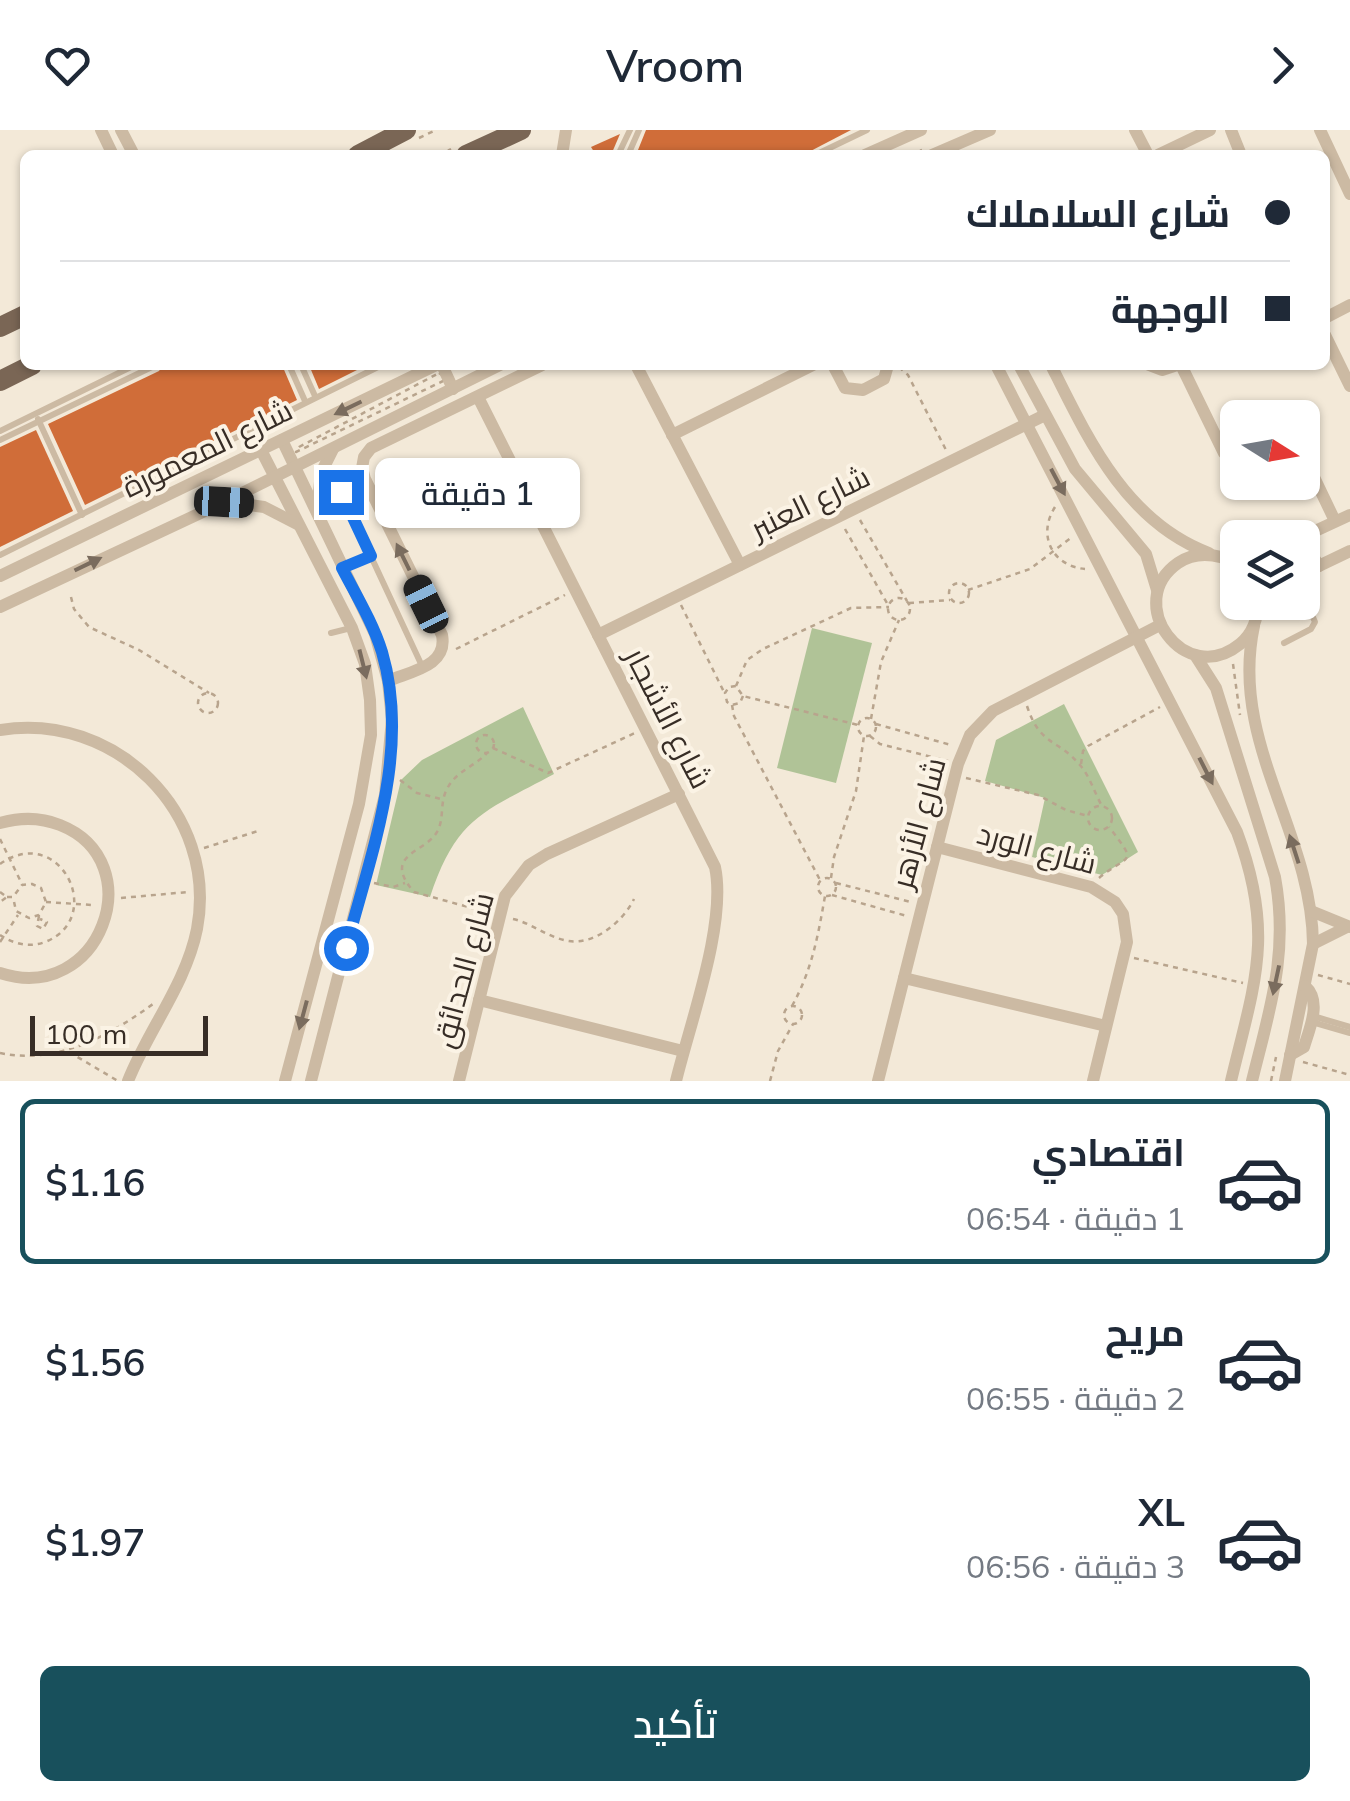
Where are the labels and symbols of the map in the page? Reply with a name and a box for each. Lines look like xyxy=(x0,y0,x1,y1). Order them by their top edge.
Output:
street label: شارع المعمورة xyxy=(116,390,299,507)
one-way arrow xyxy=(333,399,362,416)
north arrow xyxy=(1220,400,1320,500)
callout: 1 دقيقة xyxy=(376,457,581,527)
street label: شارع العنبر xyxy=(742,457,877,550)
one-way arrow xyxy=(1049,468,1066,497)
route end xyxy=(319,470,364,515)
car xyxy=(193,485,255,519)
one-way arrow xyxy=(395,542,412,571)
one-way arrow xyxy=(73,556,102,573)
car xyxy=(399,570,453,638)
street label: شارع الأشجار xyxy=(615,639,721,796)
one-way arrow xyxy=(356,649,371,680)
street label: شارع الأزهر xyxy=(882,753,956,895)
one-way arrow xyxy=(1197,757,1214,786)
street label: شارع الورد xyxy=(973,814,1101,884)
one-way arrow xyxy=(1286,833,1301,863)
street label: شارع الحدائق xyxy=(424,888,504,1052)
route start xyxy=(324,926,369,971)
one-way arrow xyxy=(1267,965,1283,996)
one-way arrow xyxy=(294,1000,310,1031)
scale bar xyxy=(30,1011,208,1056)

